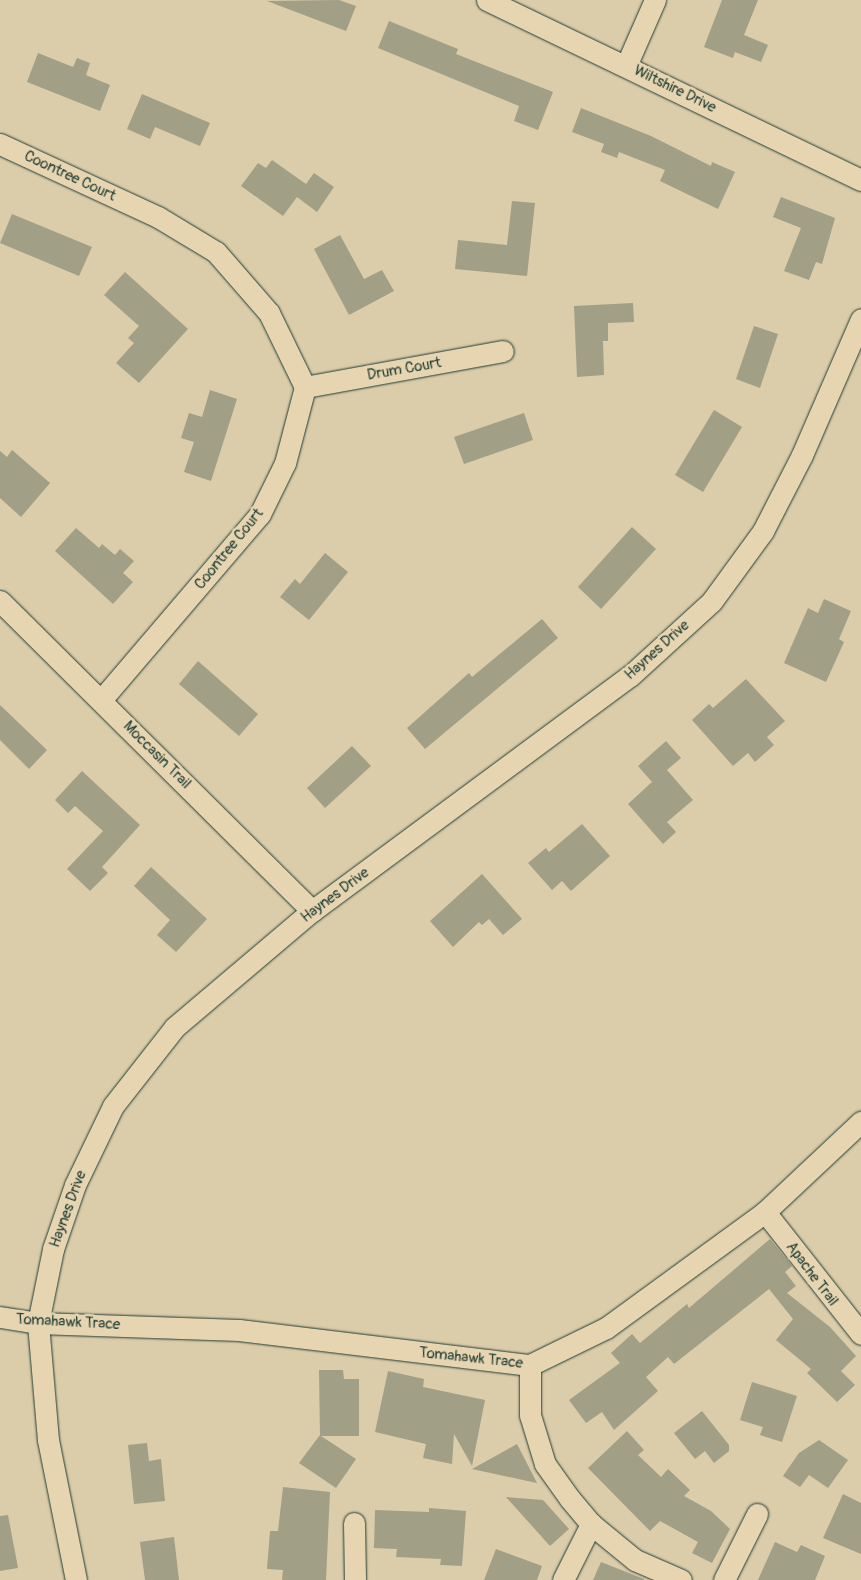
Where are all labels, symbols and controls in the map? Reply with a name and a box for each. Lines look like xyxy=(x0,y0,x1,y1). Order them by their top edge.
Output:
street label: Wiltshire Drive xyxy=(631,61,719,117)
street label: Coontree Court xyxy=(21,147,119,205)
street label: Drum Court xyxy=(366,354,442,384)
street label: Coontree Court xyxy=(191,505,267,593)
street label: Haynes Drive xyxy=(621,616,693,684)
street label: Moccasin Trail xyxy=(119,717,195,793)
street label: Haynes Drive xyxy=(297,864,373,926)
street label: Haynes Drive xyxy=(46,1168,90,1250)
street label: Apache Trail xyxy=(782,1238,842,1310)
street label: Tomahawk Trace xyxy=(15,1310,121,1334)
street label: Tomahawk Trace xyxy=(418,1344,524,1372)

